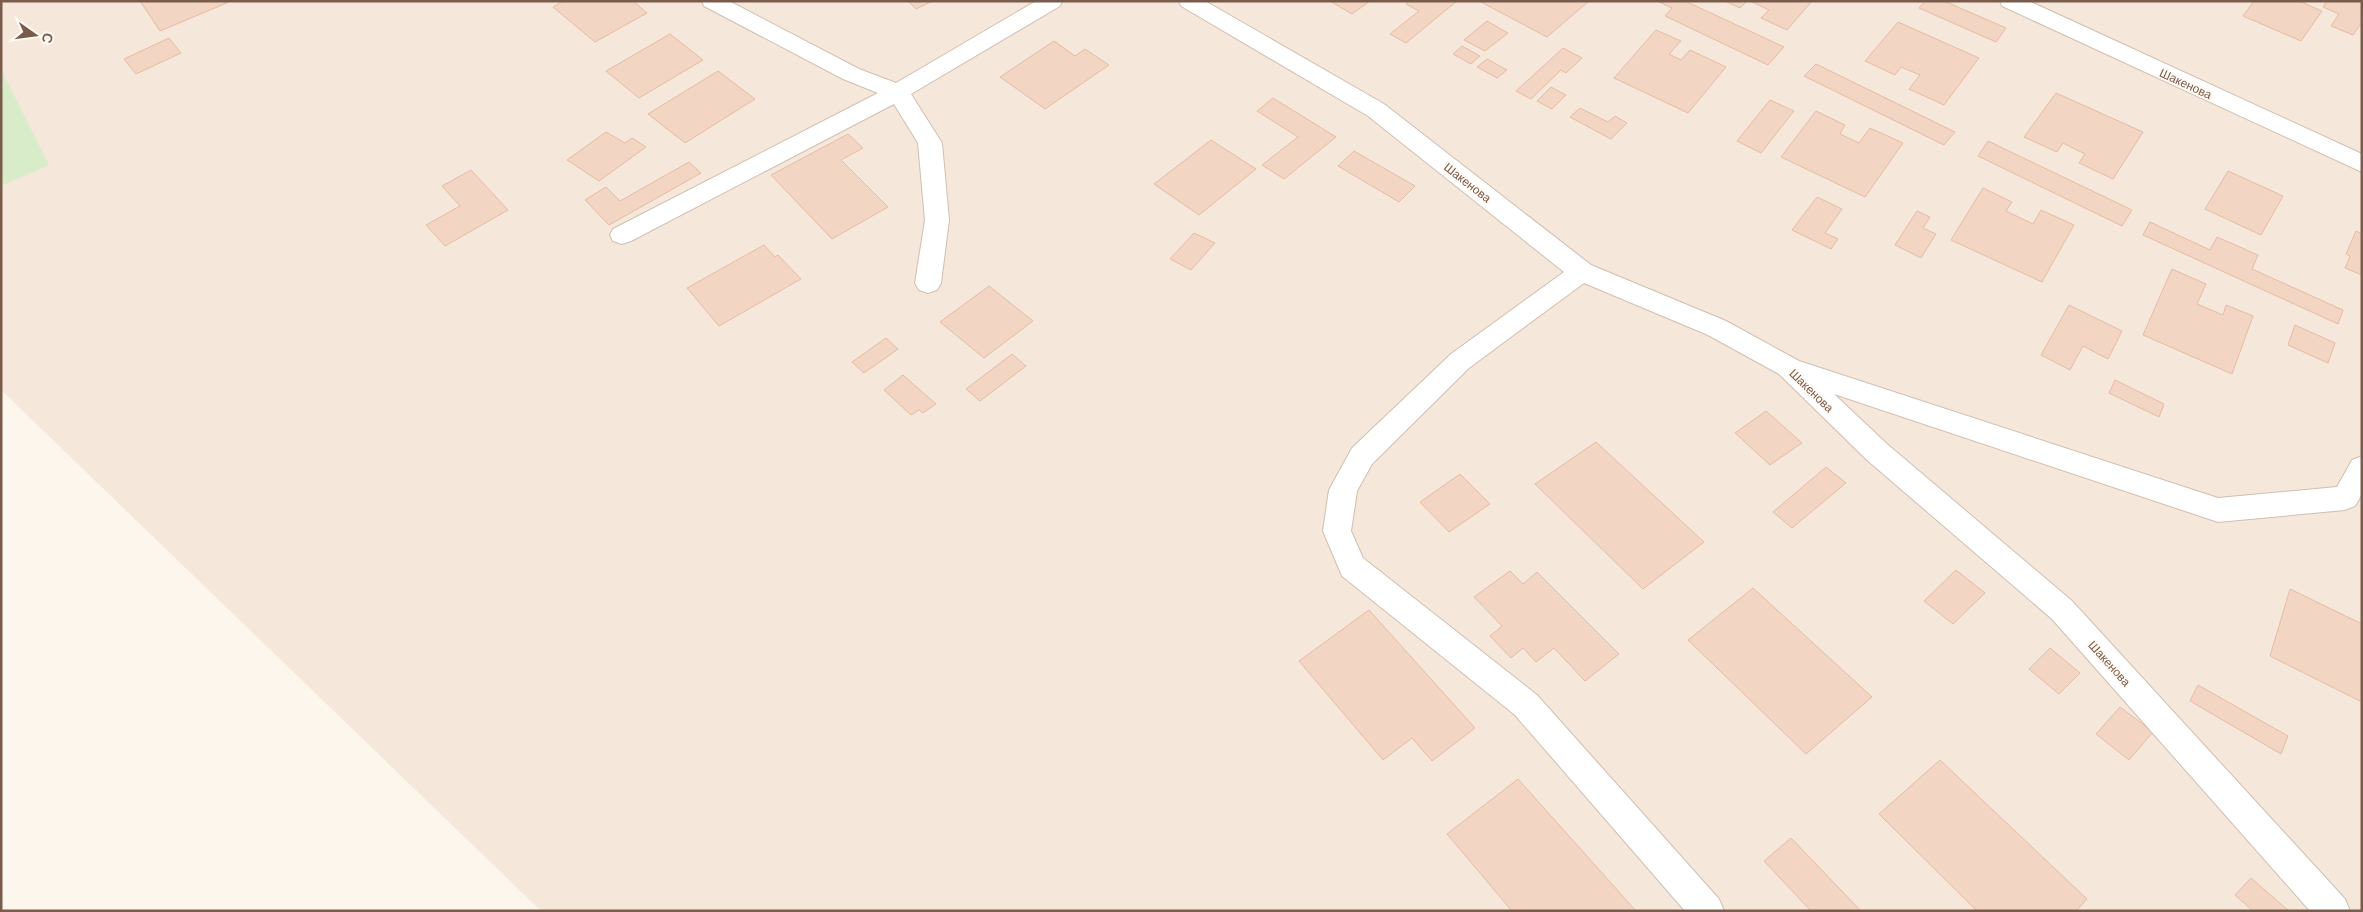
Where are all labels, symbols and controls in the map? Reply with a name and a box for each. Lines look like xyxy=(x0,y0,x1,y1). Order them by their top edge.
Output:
north arrow xyxy=(10,10,60,60)
text: С xyxy=(39,31,58,45)
street label: Шакенова xyxy=(2158,65,2215,101)
street label: Шакенова xyxy=(1442,159,1495,205)
street label: Шакенова xyxy=(1787,366,1837,415)
street label: Шакенова xyxy=(2086,638,2134,689)

